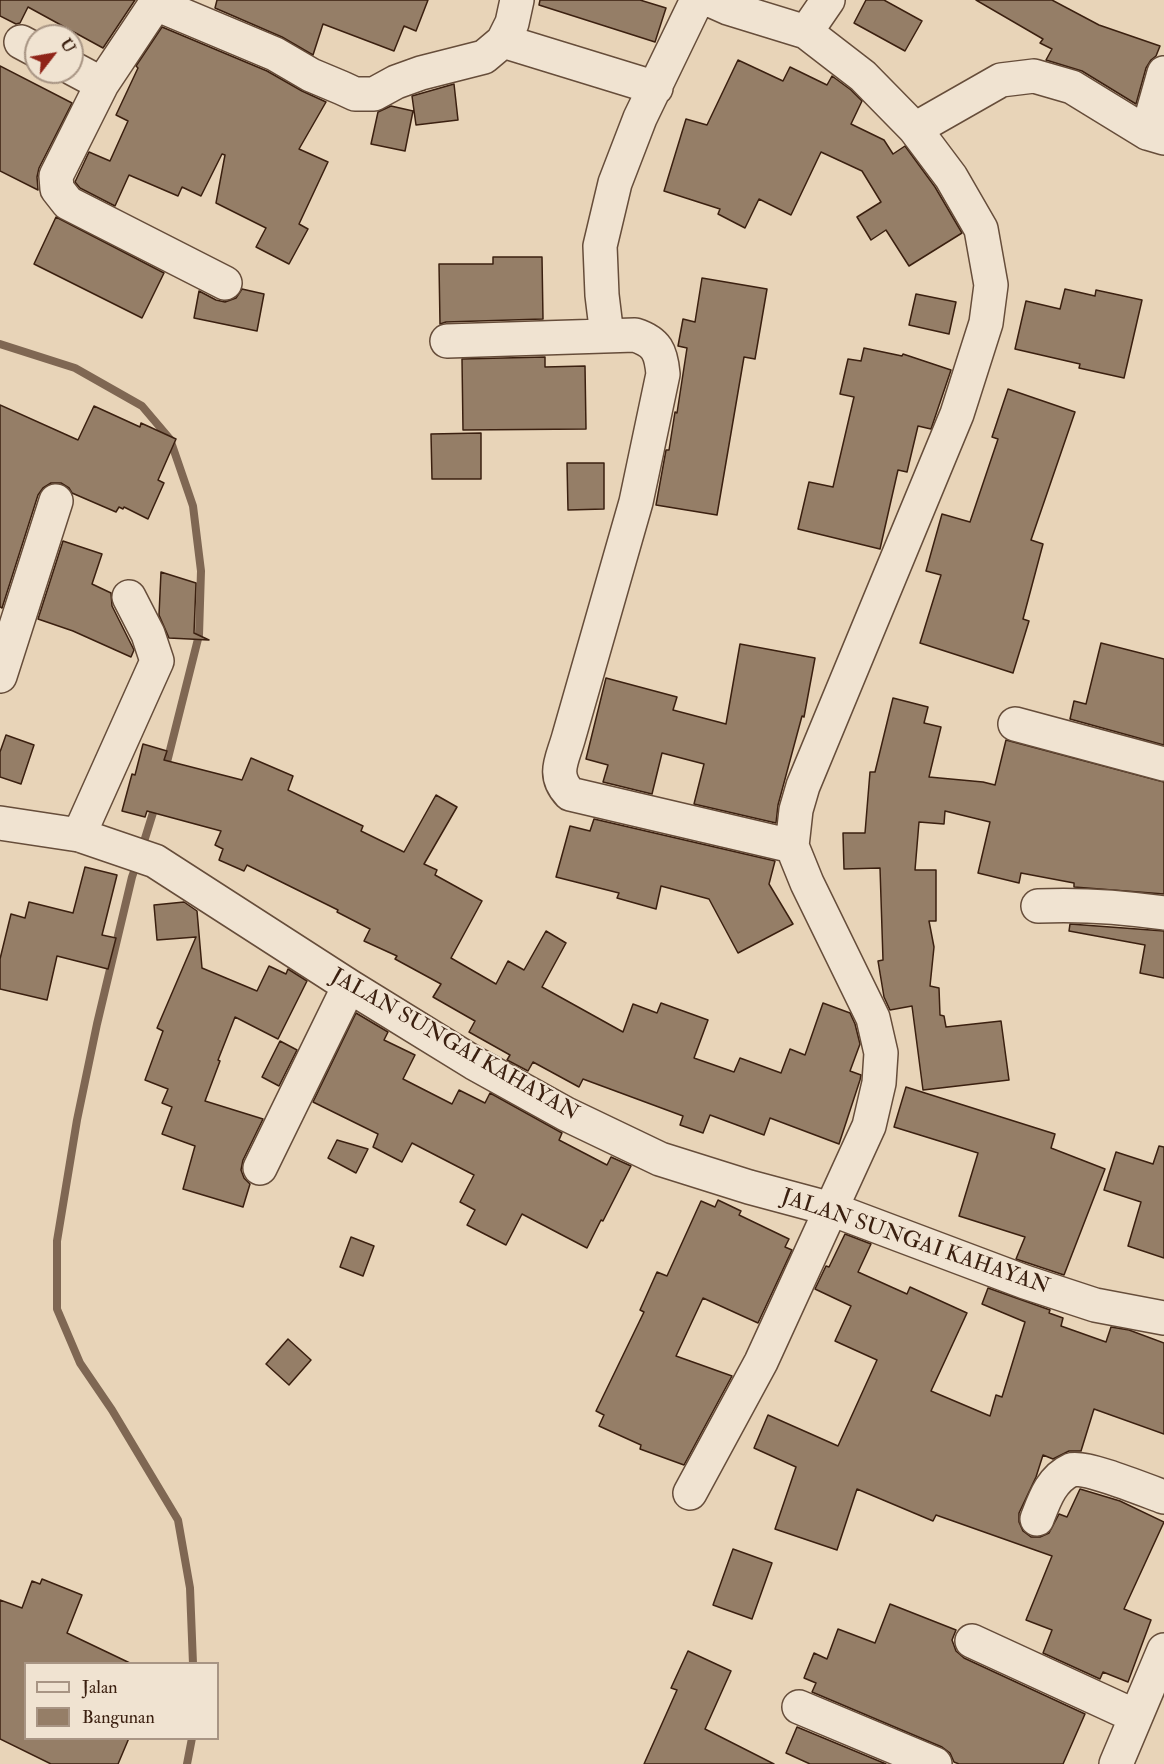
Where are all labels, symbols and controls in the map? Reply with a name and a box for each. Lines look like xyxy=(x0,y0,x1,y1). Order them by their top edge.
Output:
north arrow xyxy=(24,24,84,84)
text: U xyxy=(56,35,80,57)
street label: JALAN SUNGAI KAHAYAN xyxy=(325,964,583,1128)
street label: JALAN SUNGAI KAHAYAN xyxy=(777,1185,1053,1301)
legend xyxy=(24,1662,219,1740)
text: Jalan xyxy=(82,1676,118,1699)
text: Bangunan xyxy=(82,1706,155,1729)

